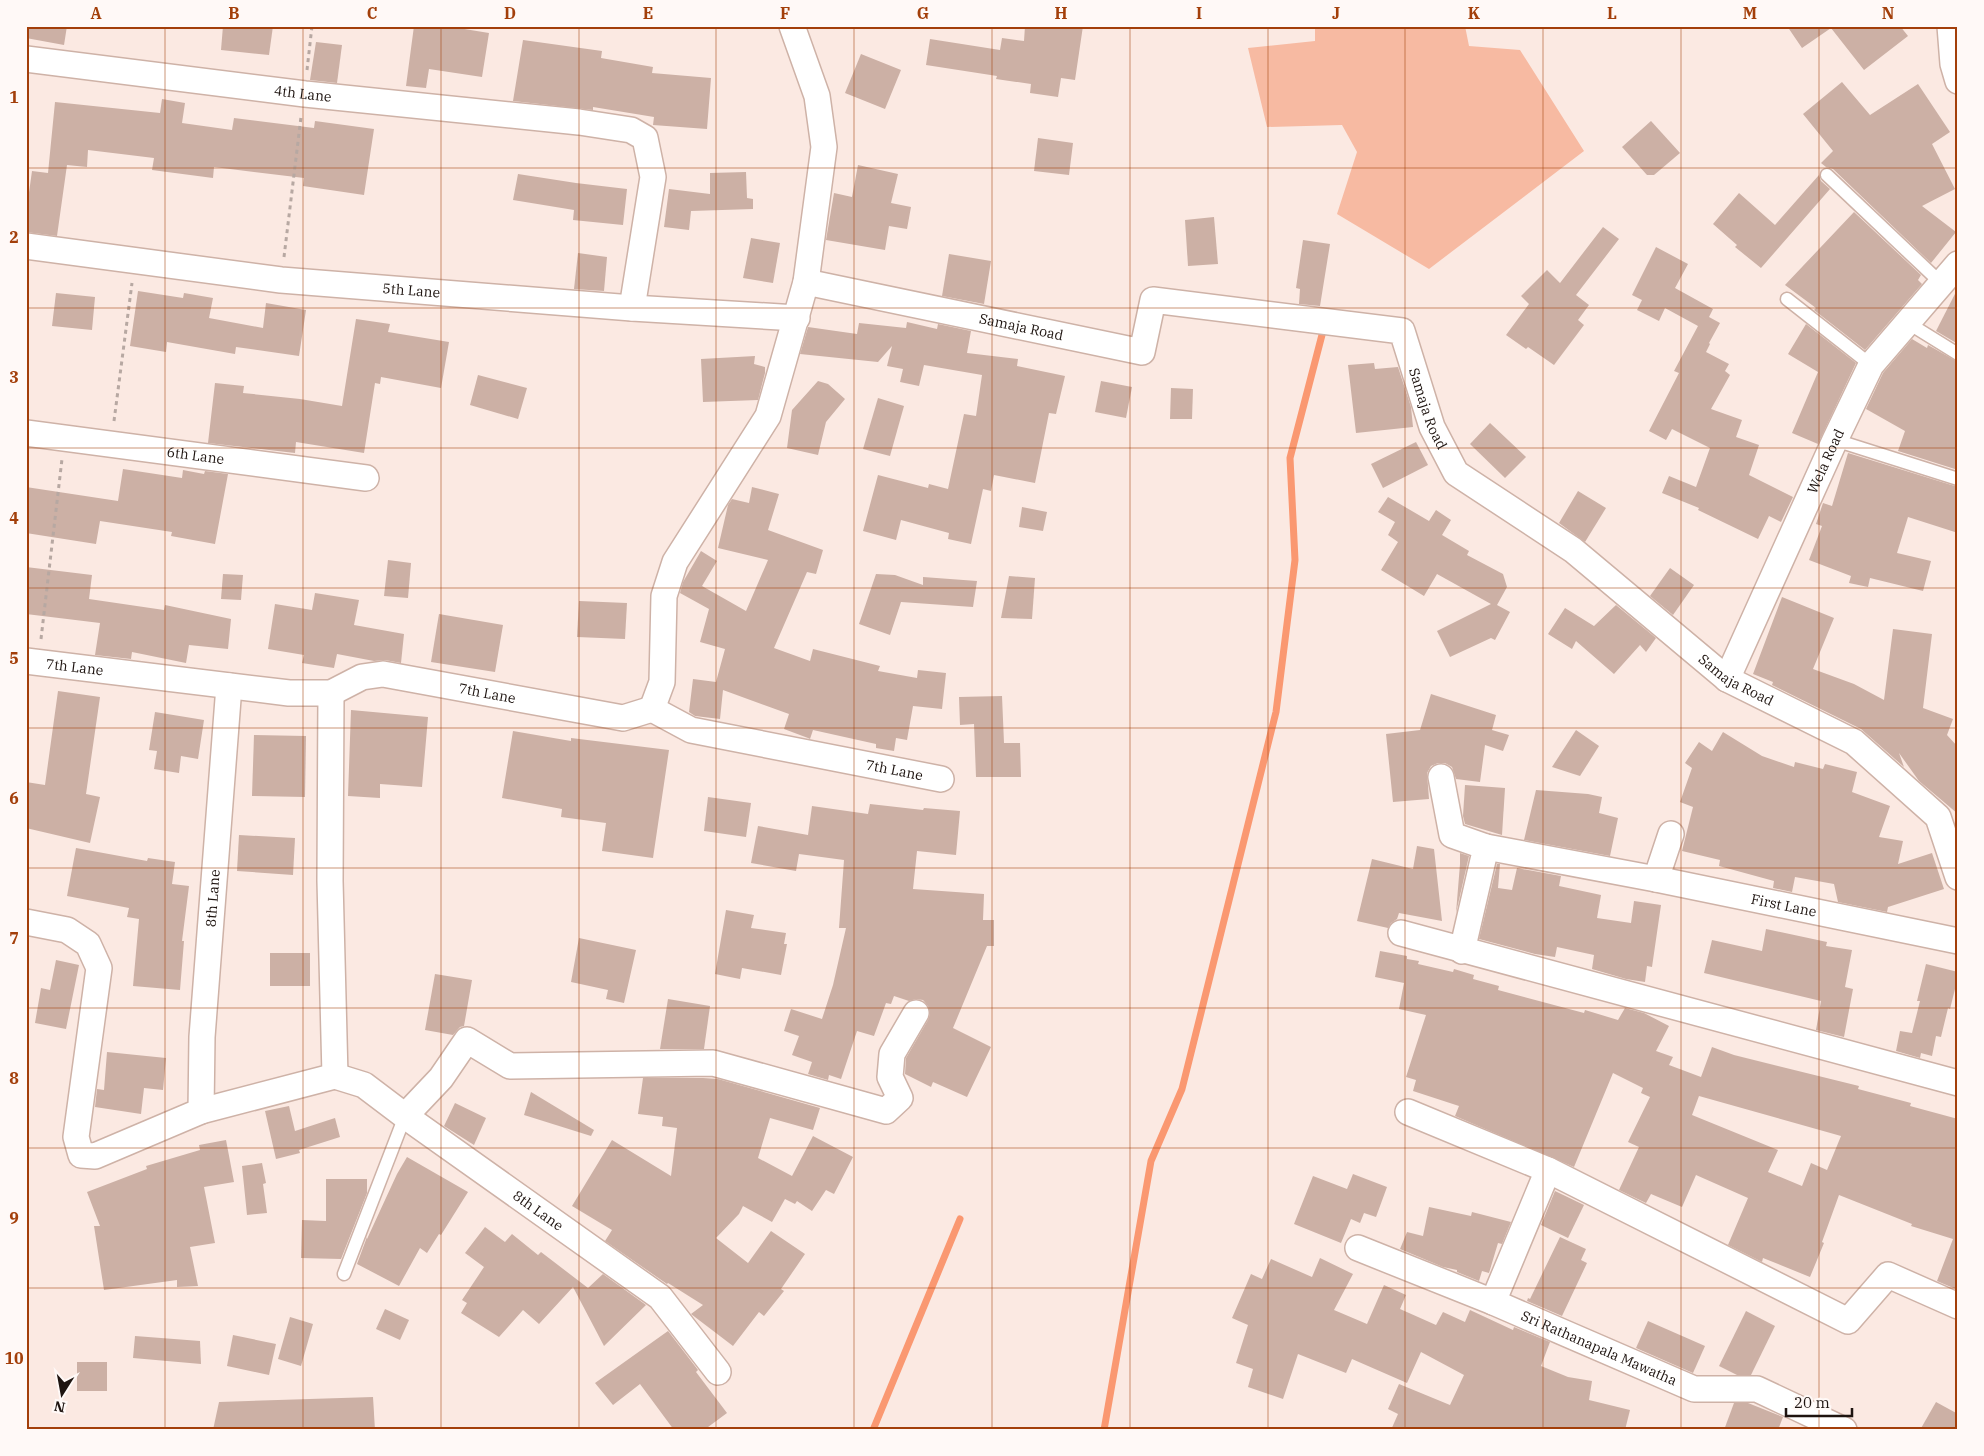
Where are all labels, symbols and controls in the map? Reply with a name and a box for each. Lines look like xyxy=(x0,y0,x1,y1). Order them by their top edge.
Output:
text: A xyxy=(90,3,102,23)
text: B xyxy=(228,3,240,23)
text: C xyxy=(367,3,377,23)
text: D xyxy=(504,3,516,23)
text: E xyxy=(643,3,653,23)
text: F xyxy=(780,3,790,23)
text: G xyxy=(917,3,929,23)
text: H xyxy=(1055,3,1068,23)
text: I xyxy=(1196,3,1202,23)
text: J xyxy=(1332,3,1340,23)
text: K xyxy=(1468,3,1481,23)
text: L xyxy=(1607,3,1617,23)
text: M xyxy=(1743,3,1757,23)
text: N xyxy=(1882,3,1894,23)
street label: 4th Lane xyxy=(273,81,332,106)
text: 1 xyxy=(9,87,19,107)
text: 2 xyxy=(9,227,19,247)
street label: 5th Lane xyxy=(382,279,441,302)
street label: Samaja Road xyxy=(978,309,1066,344)
street label: Samaja Road xyxy=(1405,366,1451,453)
text: 3 xyxy=(9,367,19,387)
street label: Wela Road xyxy=(1803,426,1848,496)
street label: 6th Lane xyxy=(166,443,225,468)
text: 4 xyxy=(9,508,19,528)
text: 5 xyxy=(9,648,19,668)
street label: Samaja Road xyxy=(1695,650,1777,710)
street label: 7th Lane xyxy=(45,654,104,679)
street label: 7th Lane xyxy=(457,679,517,707)
street label: 7th Lane xyxy=(864,755,925,784)
text: 6 xyxy=(9,788,19,808)
street label: 8th Lane xyxy=(201,869,224,928)
street label: First Lane xyxy=(1750,890,1818,921)
text: 7 xyxy=(9,928,19,948)
text: 8 xyxy=(9,1068,19,1088)
street label: 8th Lane xyxy=(509,1186,567,1235)
text: 9 xyxy=(9,1208,19,1228)
street label: Sri Rathanapala Mawatha xyxy=(1518,1306,1680,1390)
text: 10 xyxy=(4,1348,24,1368)
north arrow xyxy=(38,1368,88,1418)
scale bar xyxy=(1786,1386,1853,1418)
text: 20 m xyxy=(1794,1393,1830,1412)
text: N xyxy=(52,1397,67,1417)

